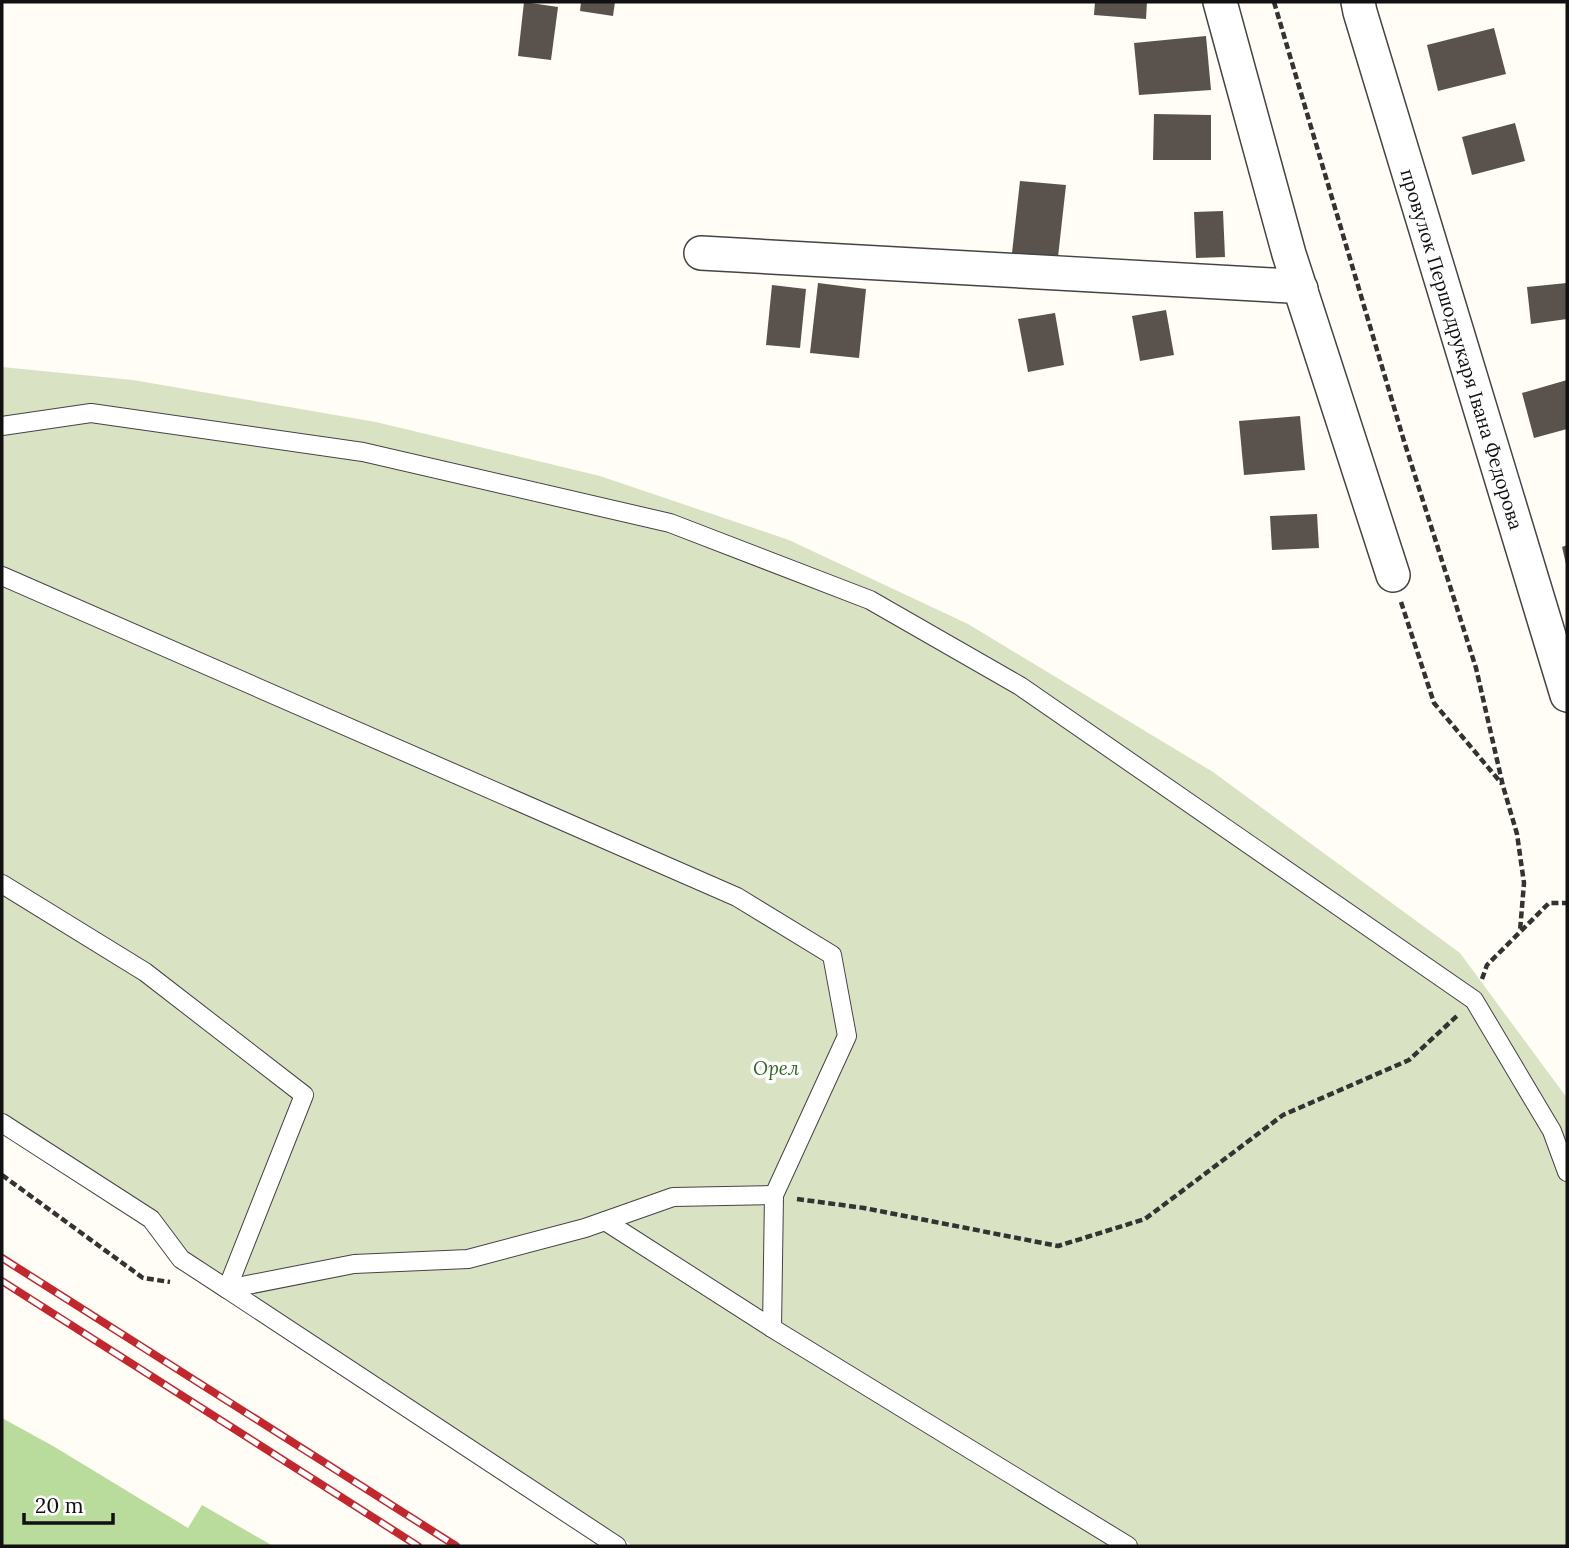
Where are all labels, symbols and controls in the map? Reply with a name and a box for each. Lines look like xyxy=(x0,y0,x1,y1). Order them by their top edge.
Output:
street label: провулок Першодрукаря Івана Федорова xyxy=(1396,166,1529,533)
park label: Орел xyxy=(753,1056,799,1080)
scale bar xyxy=(24,1482,114,1526)
text: 20 m xyxy=(35,1492,84,1519)

